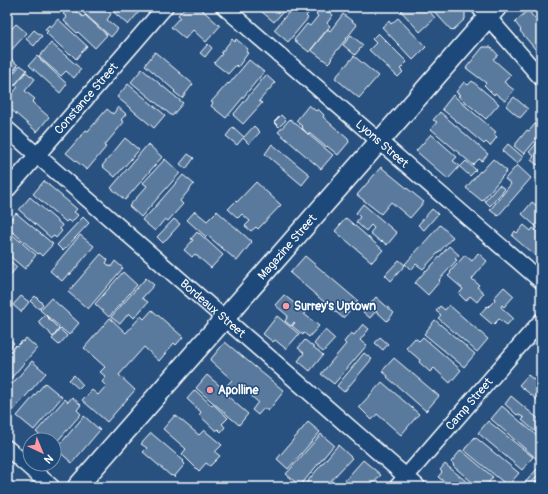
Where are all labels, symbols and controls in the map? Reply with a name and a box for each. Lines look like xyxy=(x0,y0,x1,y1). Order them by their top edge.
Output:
street label: Constance Street xyxy=(51,59,121,137)
street label: Lyons Street xyxy=(352,117,412,171)
street label: Magazine Street xyxy=(254,211,320,283)
street label: Bordeaux Street xyxy=(177,276,249,341)
place label: Surrey's Uptown xyxy=(294,299,376,314)
marker: Surrey's Uptown xyxy=(281,301,291,311)
street label: Camp Street xyxy=(442,375,496,433)
place label: Apolline xyxy=(218,383,259,398)
marker: Apolline xyxy=(205,385,215,395)
north arrow xyxy=(22,432,62,472)
text: N xyxy=(41,452,56,466)

